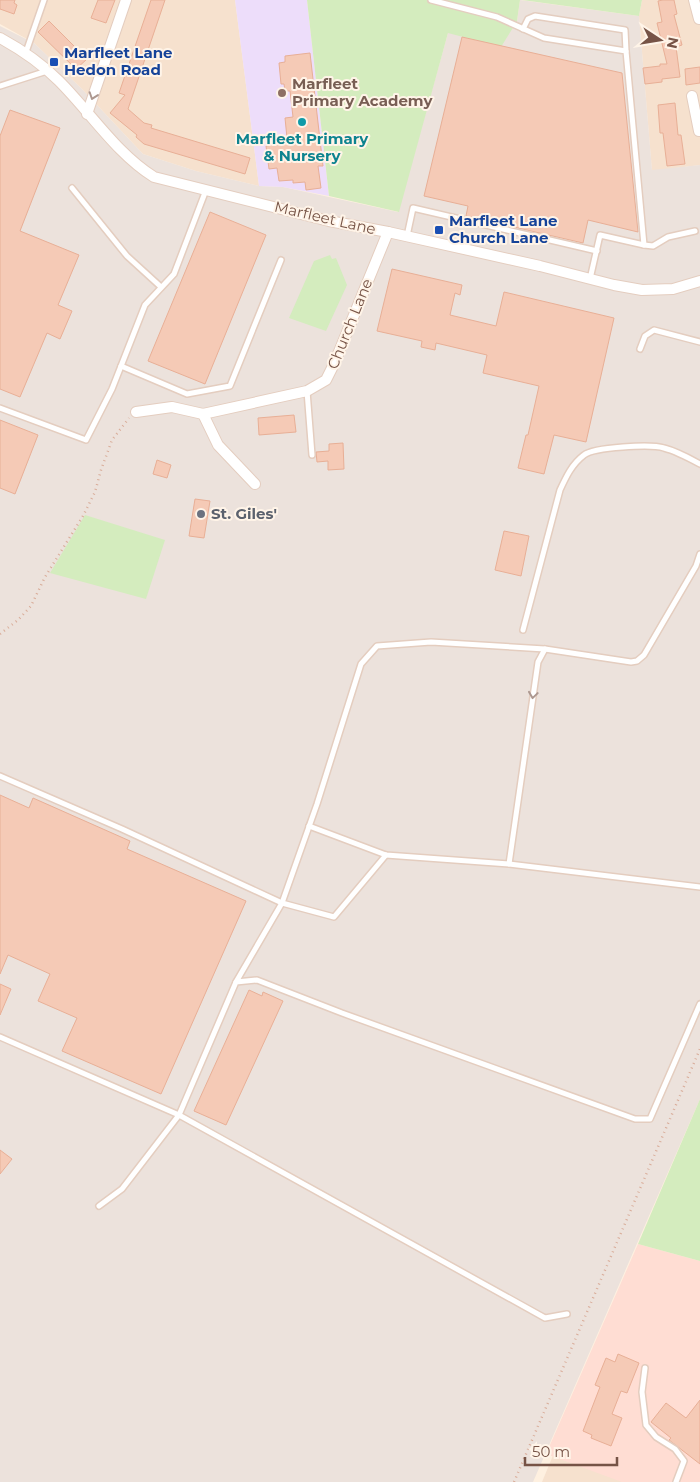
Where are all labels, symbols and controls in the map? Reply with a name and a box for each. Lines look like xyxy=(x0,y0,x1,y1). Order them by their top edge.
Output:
north arrow xyxy=(635,15,685,65)
text: N xyxy=(663,35,683,50)
place label: Marfleet Lane Hedon Road xyxy=(64,43,173,79)
marker: Marfleet Lane Hedon Road xyxy=(48,56,60,68)
place label: Marfleet Primary Academy xyxy=(292,74,433,110)
marker: Marfleet Primary Academy xyxy=(276,87,288,99)
one-way arrow xyxy=(89,91,99,99)
marker: Marfleet Primary & Nursery xyxy=(296,116,308,128)
place label: Marfleet Primary & Nursery xyxy=(236,129,369,165)
street label: Marfleet Lane xyxy=(273,197,378,238)
place label: Marfleet Lane Church Lane xyxy=(449,211,558,247)
marker: Marfleet Lane Church Lane xyxy=(433,224,445,236)
street label: Church Lane xyxy=(323,276,376,372)
place label: St. Giles' xyxy=(211,504,277,523)
marker: St. Giles' xyxy=(195,508,207,520)
one-way arrow xyxy=(528,691,539,699)
scale bar xyxy=(525,1434,618,1466)
text: 50 m xyxy=(532,1442,570,1461)

